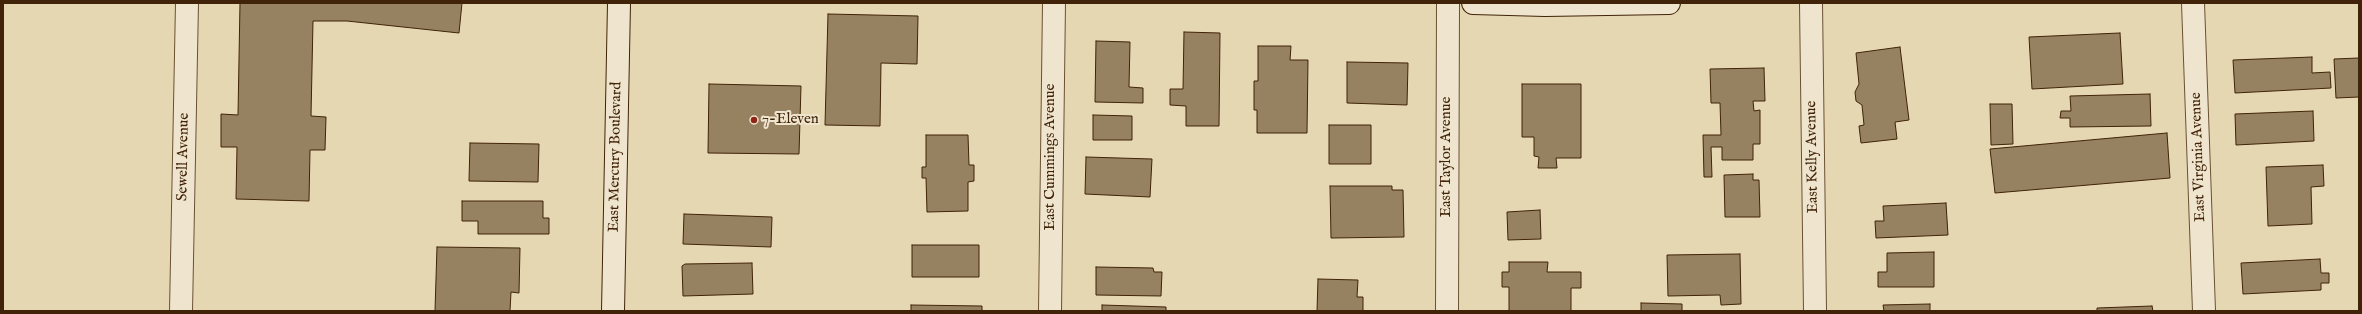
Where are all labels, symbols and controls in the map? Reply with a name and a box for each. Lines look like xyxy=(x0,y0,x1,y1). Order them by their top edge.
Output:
street label: East Mercury Boulevard xyxy=(606,82,626,232)
street label: East Cummings Avenue xyxy=(1042,84,1060,230)
street label: East Virginia Avenue xyxy=(2188,92,2210,222)
street label: East Taylor Avenue xyxy=(1438,97,1456,217)
street label: East Kelly Avenue xyxy=(1803,100,1823,214)
place label: 7-Eleven xyxy=(762,111,819,129)
street label: Sewell Avenue xyxy=(174,113,194,201)
marker: 7-Eleven xyxy=(749,115,759,125)

